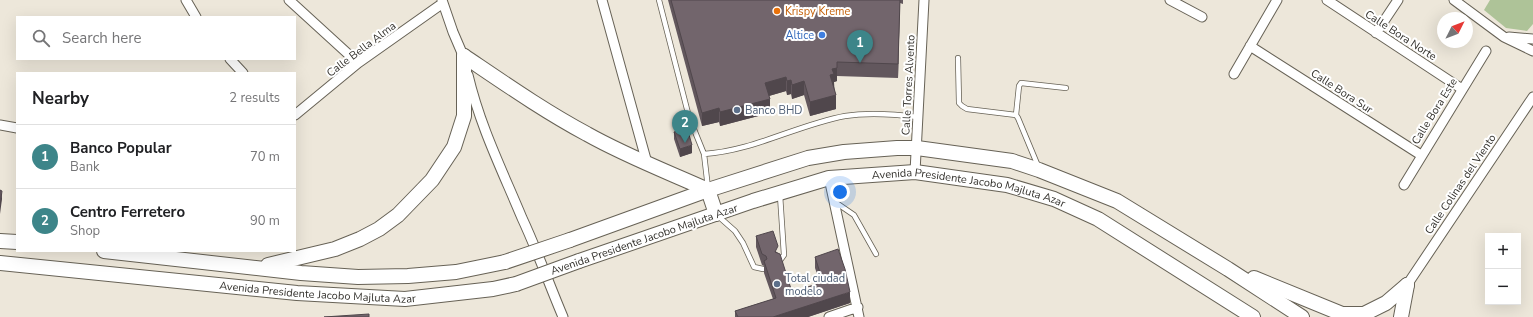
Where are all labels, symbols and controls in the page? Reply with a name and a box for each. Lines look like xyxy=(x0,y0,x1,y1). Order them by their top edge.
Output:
place label: Krispy Kreme xyxy=(785,4,850,19)
marker: Krispy Kreme xyxy=(772,6,782,16)
street label: Calle Bora Norte xyxy=(1362,7,1439,64)
north arrow xyxy=(1437,12,1473,48)
search box xyxy=(16,16,296,60)
street label: Calle Bella Alma xyxy=(324,18,399,80)
icon: search xyxy=(30,27,52,49)
text: Search here xyxy=(62,28,142,48)
place label: Altice xyxy=(786,28,814,43)
marker: Altice xyxy=(817,30,827,40)
pin: 1 xyxy=(847,30,873,63)
street label: Calle Torres Alvento xyxy=(898,34,919,136)
street label: Calle Bora Sur xyxy=(1308,66,1376,117)
street label: Calle Bora Este xyxy=(1408,75,1461,147)
text: Nearby xyxy=(32,87,89,110)
text: 2 results xyxy=(229,89,280,107)
place label: Banco BHD xyxy=(745,103,802,118)
marker: Banco BHD xyxy=(732,105,742,115)
pin: 2 xyxy=(672,110,698,143)
street label: Calle Colinas del Viento xyxy=(1421,131,1500,237)
text: Banco Popular xyxy=(70,138,172,158)
text: 1 xyxy=(41,148,49,166)
text: 70 m xyxy=(250,148,280,166)
text: Bank xyxy=(70,158,100,176)
street label: Avenida Presidente Jacobo Majluta Azar xyxy=(871,165,1068,211)
your location xyxy=(830,182,850,202)
street label: Avenida Presidente Jacobo Majluta Azar xyxy=(549,200,740,279)
text: Centro Ferretero xyxy=(70,202,185,222)
text: 2 xyxy=(41,212,49,230)
text: 90 m xyxy=(250,212,280,230)
text: Shop xyxy=(70,222,100,240)
map controls xyxy=(1485,233,1521,305)
button: + xyxy=(1485,233,1521,269)
button: − xyxy=(1485,269,1521,305)
place label: Total ciudad modelo xyxy=(785,271,845,299)
street label: Avenida Presidente Jacobo Majluta Azar xyxy=(219,278,417,307)
marker: Total ciudad modelo xyxy=(772,279,782,289)

